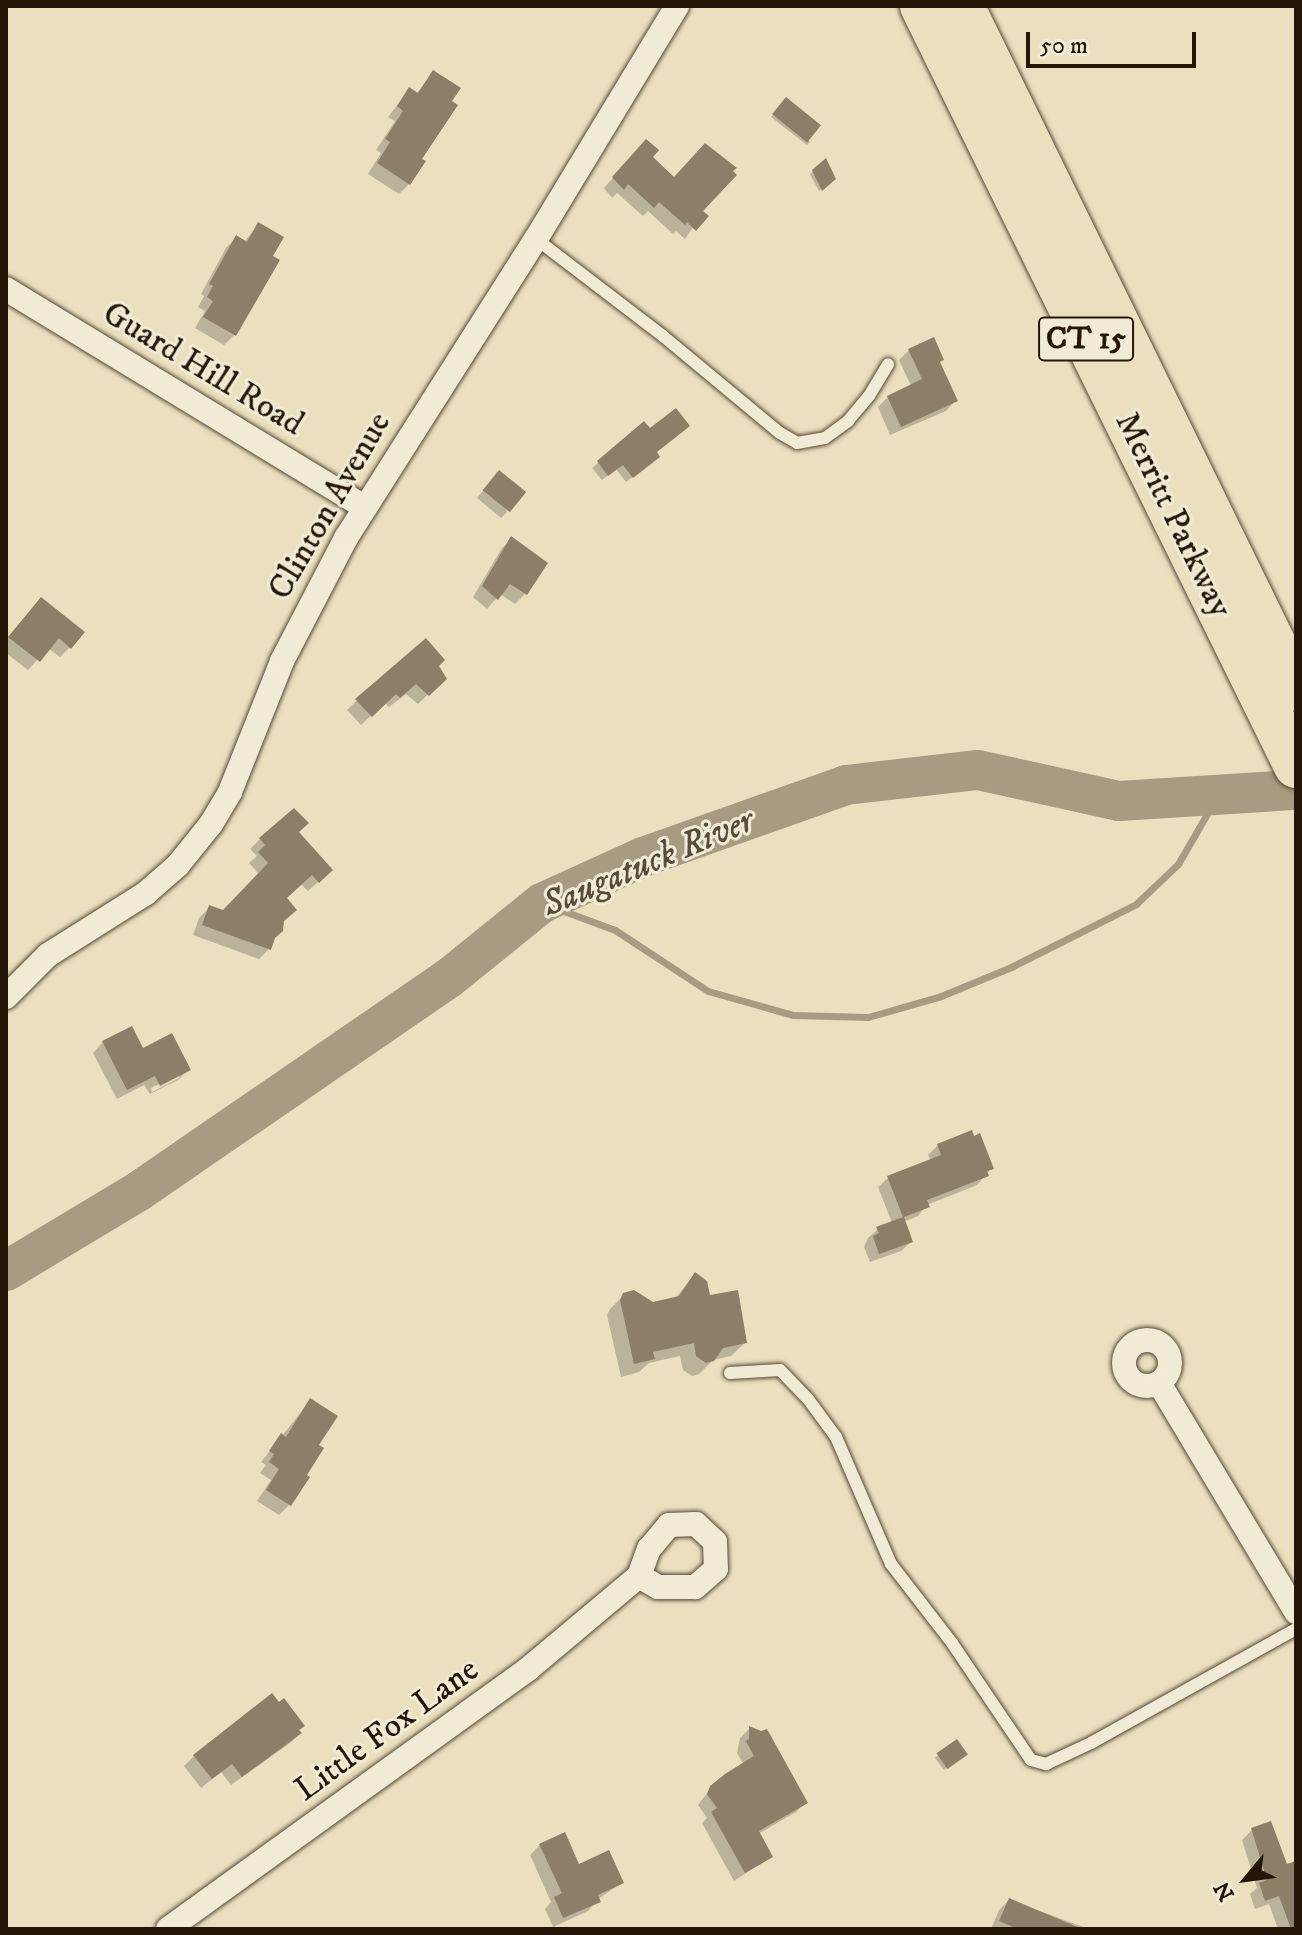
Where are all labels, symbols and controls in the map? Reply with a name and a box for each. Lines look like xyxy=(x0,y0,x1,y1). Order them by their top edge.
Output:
scale bar xyxy=(1030,16,1200,66)
text: 50 m xyxy=(1040,31,1088,61)
street label: Guard Hill Road xyxy=(95,293,311,445)
road number: CT 15 xyxy=(1038,311,1134,367)
street label: Clinton Avenue xyxy=(260,405,400,607)
street label: Merritt Parkway xyxy=(1106,406,1240,624)
water label: Saugatuck River xyxy=(536,799,760,927)
street label: Little Fox Lane xyxy=(287,1650,487,1810)
north arrow xyxy=(1206,1839,1286,1919)
text: N xyxy=(1208,1876,1241,1905)

